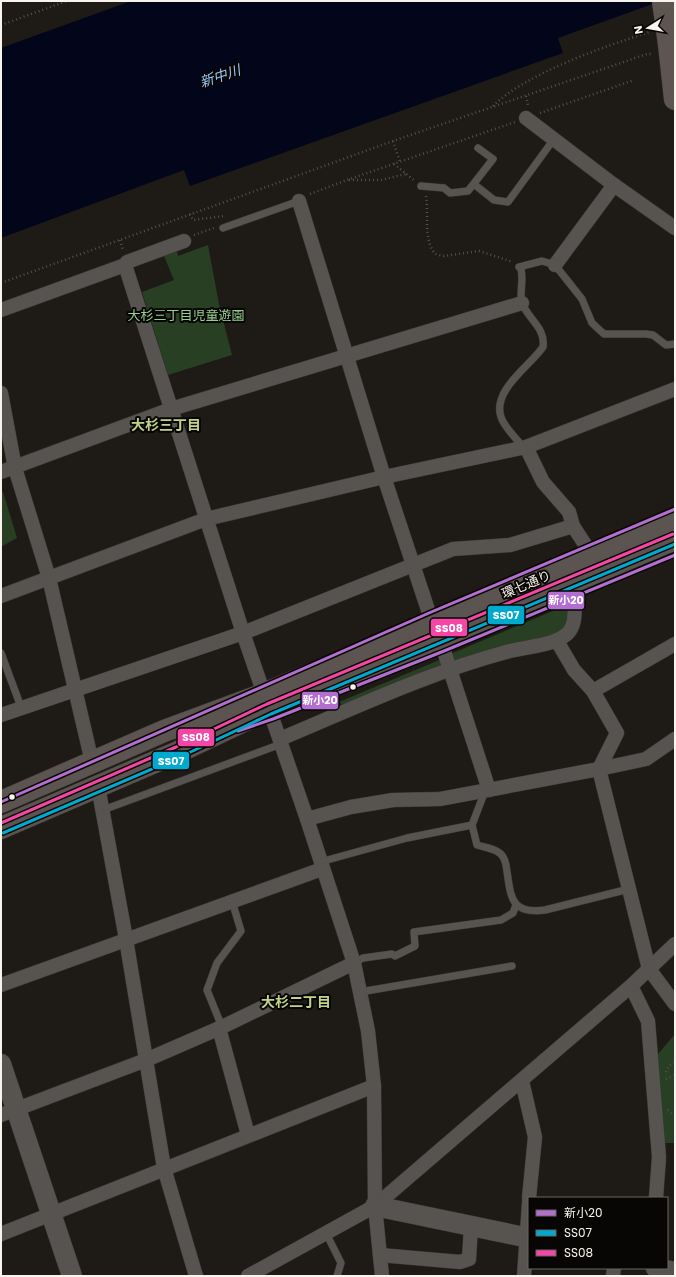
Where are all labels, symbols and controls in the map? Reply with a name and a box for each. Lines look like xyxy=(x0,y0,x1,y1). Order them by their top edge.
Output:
north arrow xyxy=(628,8,668,48)
text: N xyxy=(630,24,647,35)
water label: 新中川 xyxy=(197,59,245,92)
park label: 大杉三丁目児童遊園 xyxy=(127,306,245,325)
district label: 大杉三丁目 xyxy=(131,415,201,435)
street label: 環七通り xyxy=(499,566,554,603)
line badge: 新小20 xyxy=(547,591,585,610)
text: 新小20 xyxy=(548,592,584,608)
line badge: SS07 xyxy=(487,605,525,625)
text: SS07 xyxy=(493,607,519,623)
line badge: SS08 xyxy=(430,618,468,637)
text: SS08 xyxy=(435,620,463,636)
unlabelled marker xyxy=(348,682,358,692)
line badge: 新小20 xyxy=(301,691,339,710)
text: 新小20 xyxy=(302,692,338,708)
line badge: SS08 xyxy=(177,728,215,747)
text: SS08 xyxy=(182,729,210,745)
line badge: SS07 xyxy=(152,751,190,770)
text: SS07 xyxy=(158,753,184,769)
unlabelled marker xyxy=(7,792,17,802)
district label: 大杉二丁目 xyxy=(261,992,331,1012)
legend xyxy=(528,1197,668,1269)
text: 新小20 xyxy=(564,1204,602,1221)
text: SS07 xyxy=(564,1224,593,1241)
text: SS08 xyxy=(564,1244,593,1261)

